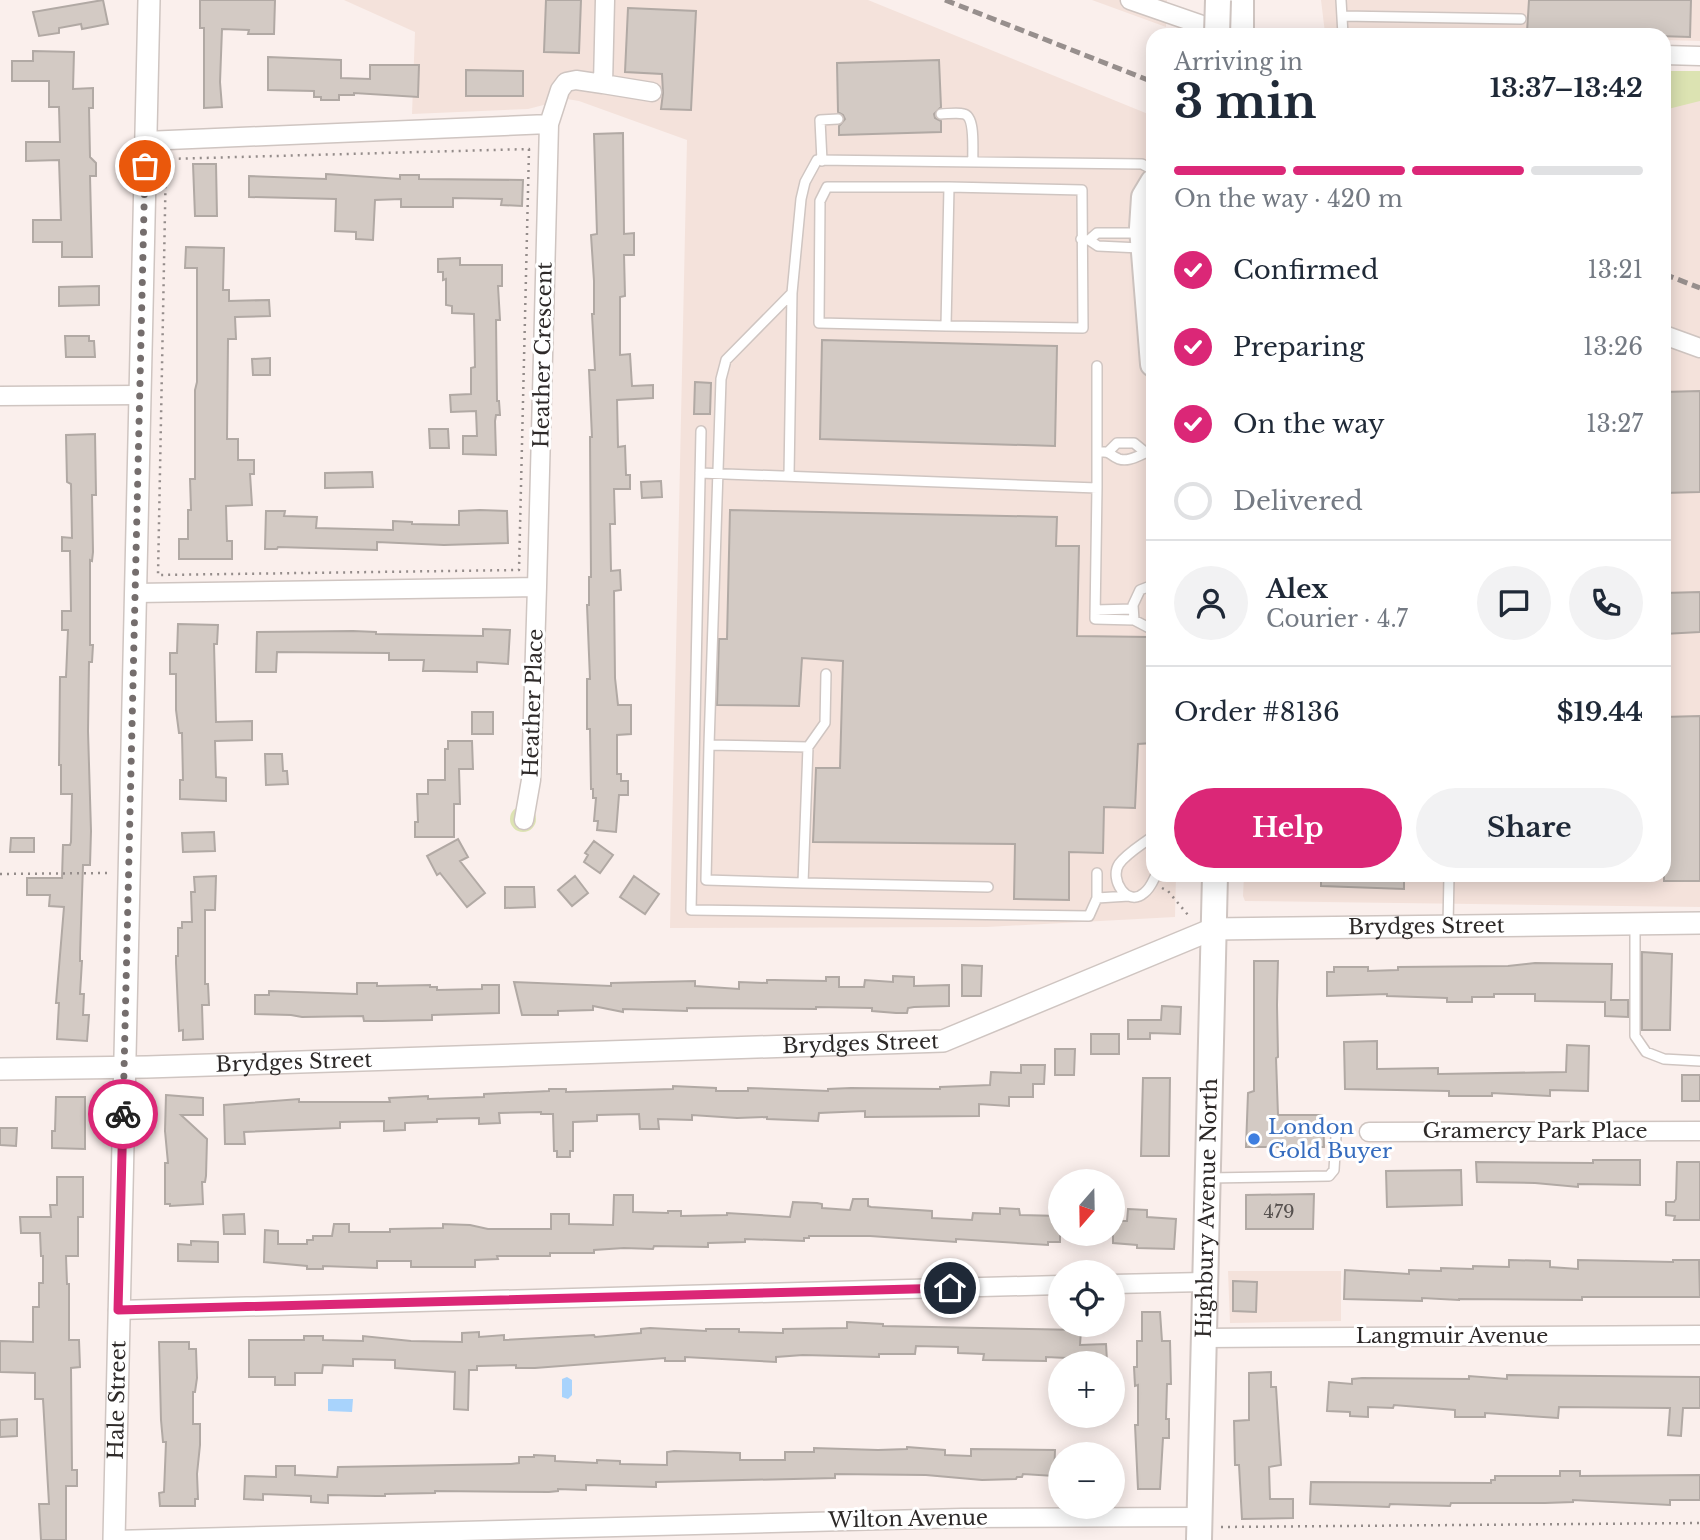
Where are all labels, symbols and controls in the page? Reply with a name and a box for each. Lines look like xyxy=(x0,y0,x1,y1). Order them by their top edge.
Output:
text: Arriving in xyxy=(1174,48,1303,76)
text: 13:37–13:42 xyxy=(1490,72,1643,104)
text: 3 min xyxy=(1174,73,1316,130)
pin xyxy=(115,136,175,196)
icon: bag xyxy=(126,147,164,185)
text: On the way · 420 m xyxy=(1174,185,1403,213)
icon: check xyxy=(1174,251,1212,289)
text: Confirmed xyxy=(1233,254,1378,286)
text: 13:21 xyxy=(1588,256,1643,284)
street label: Heather Crescent xyxy=(528,262,558,448)
icon: check xyxy=(1174,328,1212,366)
text: Preparing xyxy=(1233,331,1365,363)
text: 13:26 xyxy=(1583,333,1643,361)
icon: check xyxy=(1174,405,1212,443)
text: On the way xyxy=(1233,408,1385,440)
text: 13:27 xyxy=(1586,410,1643,438)
text: Delivered xyxy=(1233,485,1363,517)
button: person xyxy=(1174,566,1248,640)
button: chat xyxy=(1477,566,1551,640)
button: phone xyxy=(1569,566,1643,640)
text: Alex xyxy=(1266,573,1328,605)
text: Courier · 4.7 xyxy=(1266,605,1408,633)
street label: Heather Place xyxy=(517,628,549,778)
text: Order #8136 xyxy=(1174,696,1340,728)
text: $19.44 xyxy=(1557,696,1643,728)
button: Help xyxy=(1174,788,1402,868)
button: Share xyxy=(1416,788,1643,868)
street label: Brydges Street xyxy=(1348,912,1505,940)
street label: Brydges Street xyxy=(782,1028,939,1059)
street label: Brydges Street xyxy=(215,1047,373,1078)
street label: Highbury Avenue North xyxy=(1191,1078,1223,1338)
courier xyxy=(88,1079,158,1149)
icon: bike xyxy=(104,1095,142,1133)
place label: London Gold Buyer xyxy=(1268,1114,1392,1164)
street label: Gramercy Park Place xyxy=(1422,1118,1648,1144)
marker: London Gold Buyer xyxy=(1246,1131,1262,1147)
north arrow xyxy=(1048,1169,1125,1246)
map controls xyxy=(1048,1169,1125,1519)
house number: 479 xyxy=(1263,1201,1295,1223)
pin xyxy=(920,1258,980,1318)
button: locate xyxy=(1048,1260,1125,1337)
icon: home xyxy=(931,1269,969,1307)
street label: Langmuir Avenue xyxy=(1356,1323,1548,1349)
street label: Hale Street xyxy=(103,1340,132,1460)
button: + xyxy=(1048,1351,1125,1428)
button: − xyxy=(1048,1442,1125,1519)
street label: Wilton Avenue xyxy=(827,1505,988,1533)

